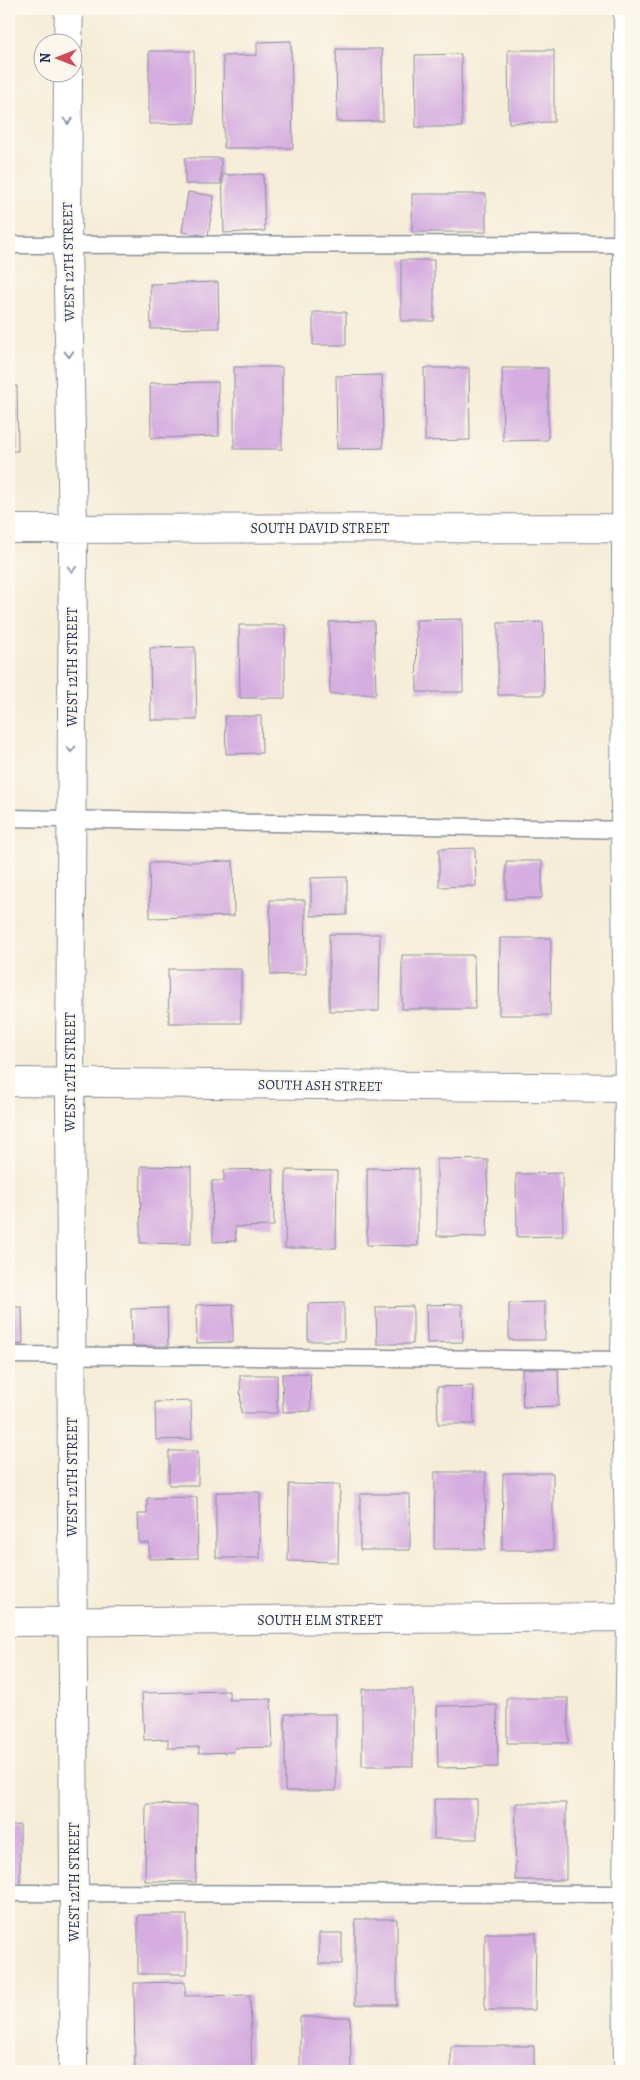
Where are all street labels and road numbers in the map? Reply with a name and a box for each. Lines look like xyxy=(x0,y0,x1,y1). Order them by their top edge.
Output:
street label: WEST 12TH STREET xyxy=(58,202,79,323)
street label: SOUTH DAVID STREET xyxy=(251,519,390,538)
street label: WEST 12TH STREET xyxy=(63,607,82,728)
street label: WEST 12TH STREET xyxy=(61,1012,80,1133)
street label: SOUTH ASH STREET xyxy=(258,1075,383,1096)
street label: WEST 12TH STREET xyxy=(63,1417,82,1538)
street label: SOUTH ELM STREET xyxy=(257,1611,383,1630)
street label: WEST 12TH STREET xyxy=(65,1822,84,1943)

